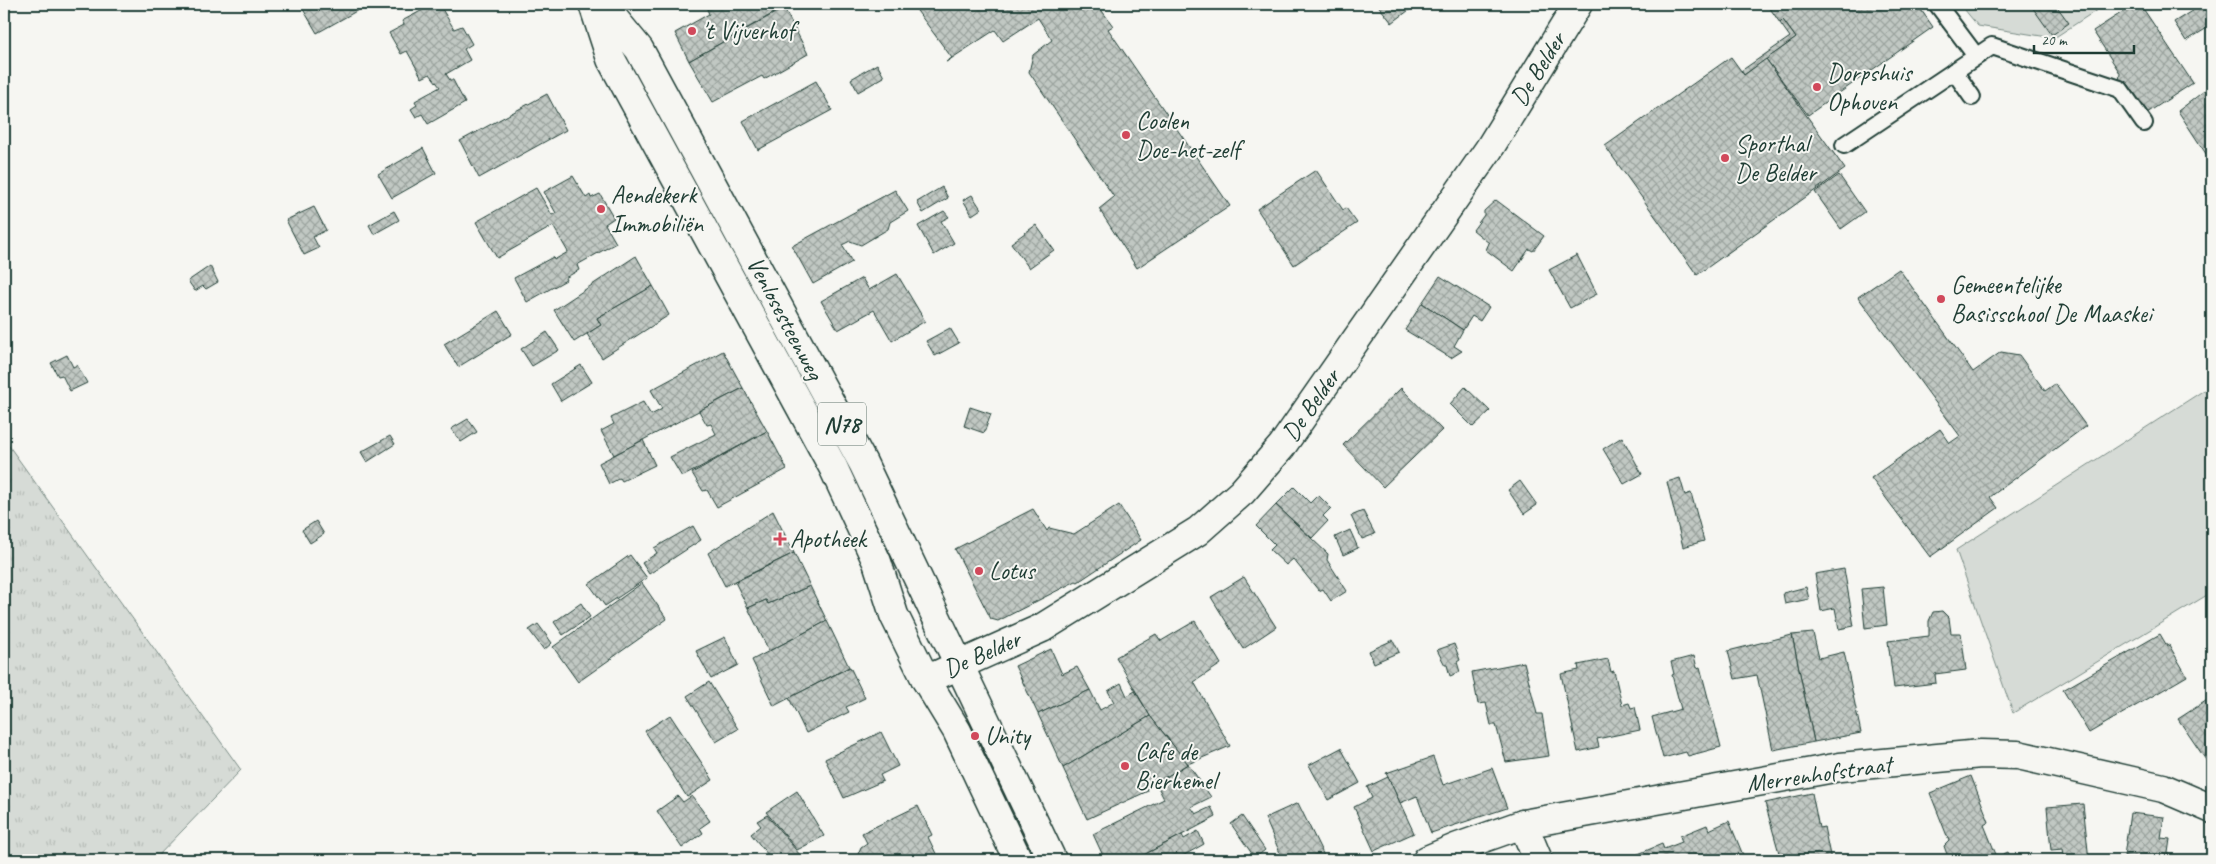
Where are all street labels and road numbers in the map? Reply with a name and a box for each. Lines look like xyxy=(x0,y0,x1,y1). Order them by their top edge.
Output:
street label: De Belder xyxy=(1503,24,1574,112)
street label: Venlosesteenweg xyxy=(739,251,832,387)
street label: De Belder xyxy=(1275,361,1348,447)
road number: N78 xyxy=(818,402,866,446)
street label: De Belder xyxy=(939,622,1027,685)
street label: Merrenhofstraat xyxy=(1744,747,1897,800)

